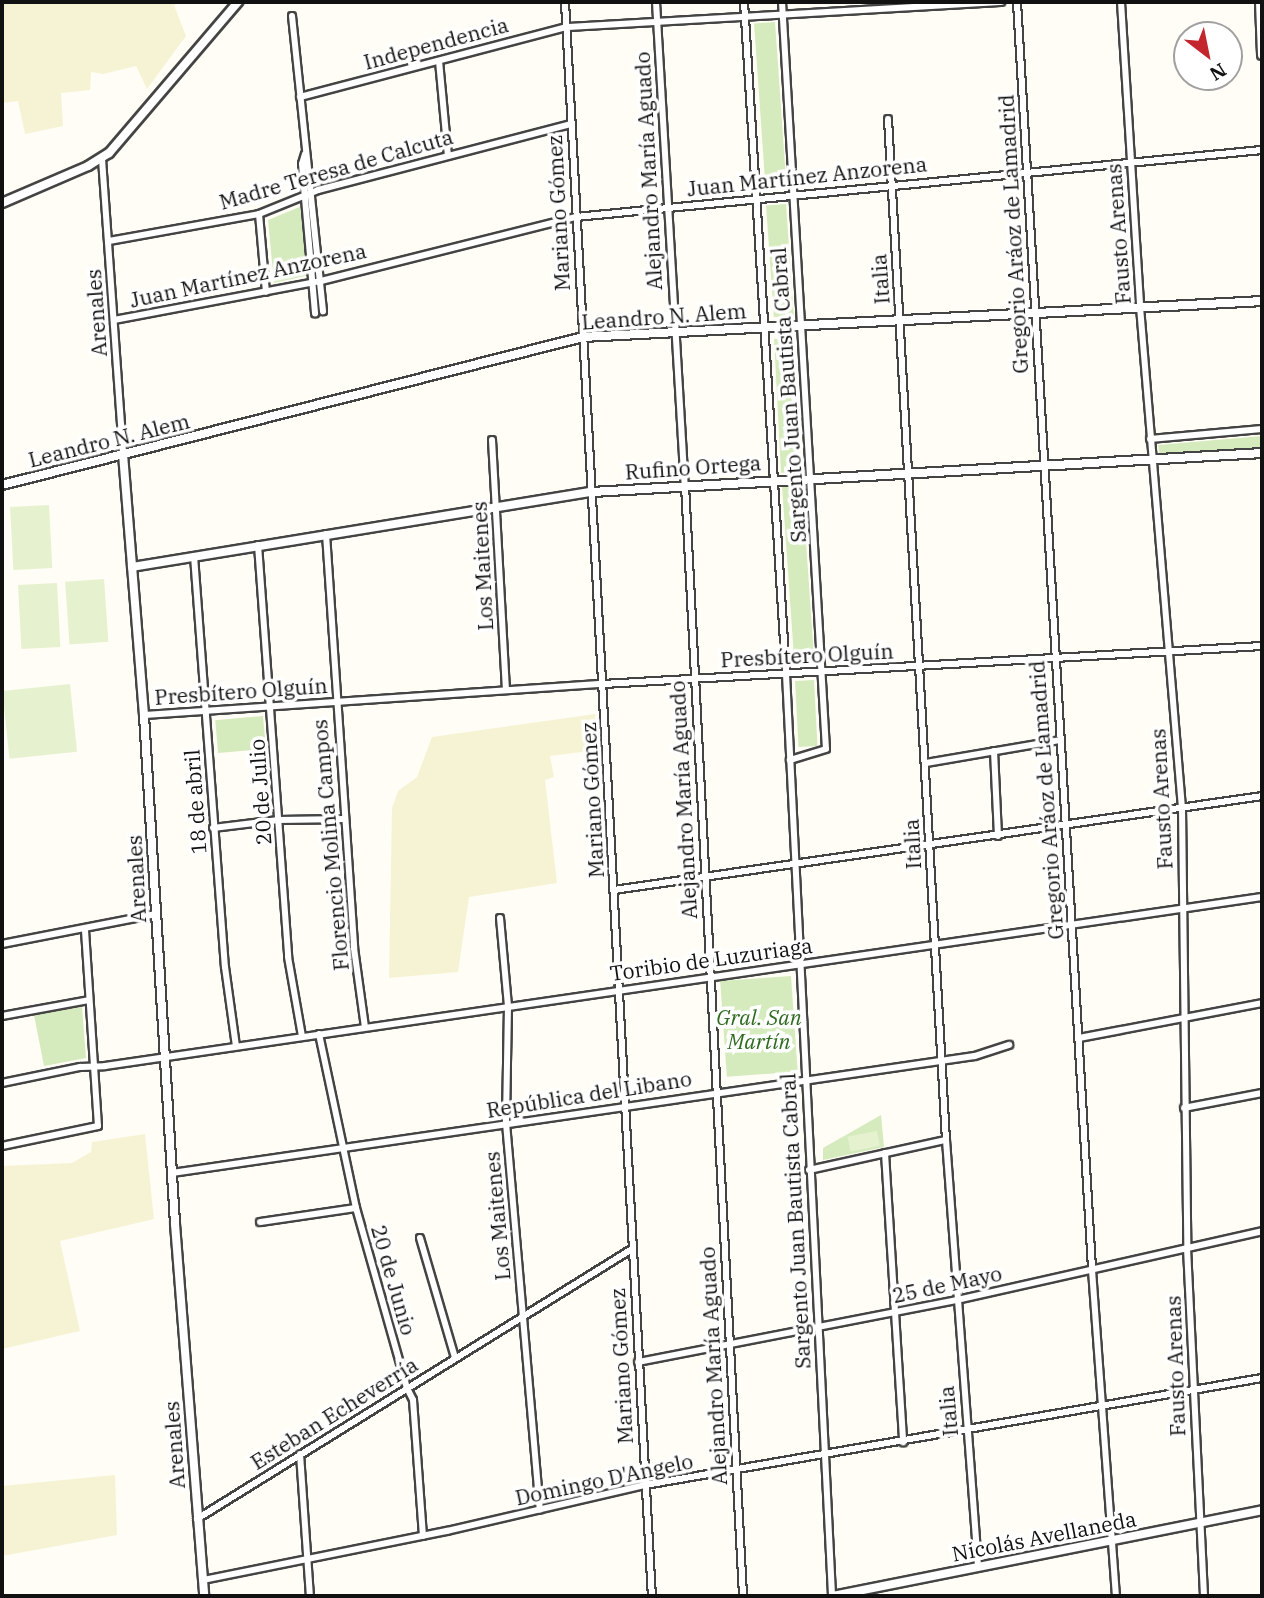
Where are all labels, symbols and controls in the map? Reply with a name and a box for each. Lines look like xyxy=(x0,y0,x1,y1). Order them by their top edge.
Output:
street label: Independencia xyxy=(361,12,511,74)
north arrow xyxy=(1173,21,1243,91)
street label: Alejandro María Aguado xyxy=(629,51,667,291)
text: N xyxy=(1205,58,1231,86)
street label: Gregorio Aráoz de Lamadrid xyxy=(993,94,1033,374)
street label: Madre Teresa de Calcuta xyxy=(216,124,456,214)
street label: Mariano Gómez xyxy=(541,134,575,292)
street label: Juan Martínez Anzorena xyxy=(686,151,928,201)
street label: Fausto Arenas xyxy=(1101,163,1135,305)
street label: Juan Martínez Anzorena xyxy=(127,238,369,312)
street label: Sargento Juan Bautista Cabral xyxy=(765,246,811,544)
street label: Italia xyxy=(866,253,894,305)
street label: Arenales xyxy=(80,268,112,358)
street label: Leandro N. Alem xyxy=(581,298,747,334)
street label: Leandro N. Alem xyxy=(26,408,192,472)
street label: Rufino Ortega xyxy=(624,450,762,484)
street label: Los Maitenes xyxy=(466,501,498,631)
street label: Presbítero Olguín xyxy=(720,638,894,672)
street label: Gregorio Aráoz de Lamadrid xyxy=(1024,660,1068,940)
street label: Presbítero Olguín xyxy=(154,672,328,710)
street label: Alejandro María Aguado xyxy=(664,680,702,920)
street label: Florencio Molina Campos xyxy=(306,718,354,972)
street label: Mariano Gómez xyxy=(575,721,609,879)
street label: Fausto Arenas xyxy=(1145,728,1177,870)
street label: 20 de Julio xyxy=(244,738,276,846)
street label: 18 de abril xyxy=(179,749,211,855)
street label: Italia xyxy=(898,818,926,870)
street label: Arenales xyxy=(121,835,151,923)
street label: Toribio de Luzuriaga xyxy=(608,932,814,986)
park label: Gral. San Martín xyxy=(716,1004,802,1054)
street label: República del Libano xyxy=(485,1065,693,1123)
street label: Sargento Juan Bautista Cabral xyxy=(775,1073,815,1369)
street label: Los Maitenes xyxy=(479,1150,515,1282)
street label: 20 de Junio xyxy=(366,1222,422,1338)
street label: Alejandro María Aguado xyxy=(694,1246,732,1486)
street label: 25 de Mayo xyxy=(890,1260,1004,1308)
street label: Mariano Gómez xyxy=(604,1287,638,1445)
street label: Fausto Arenas xyxy=(1160,1295,1190,1437)
street label: Esteban Echeverría xyxy=(246,1351,422,1475)
street label: Italia xyxy=(933,1385,963,1437)
street label: Arenales xyxy=(158,1400,190,1490)
street label: Domingo D'Angelo xyxy=(513,1448,695,1510)
street label: Nicolás Avellaneda xyxy=(950,1506,1138,1566)

